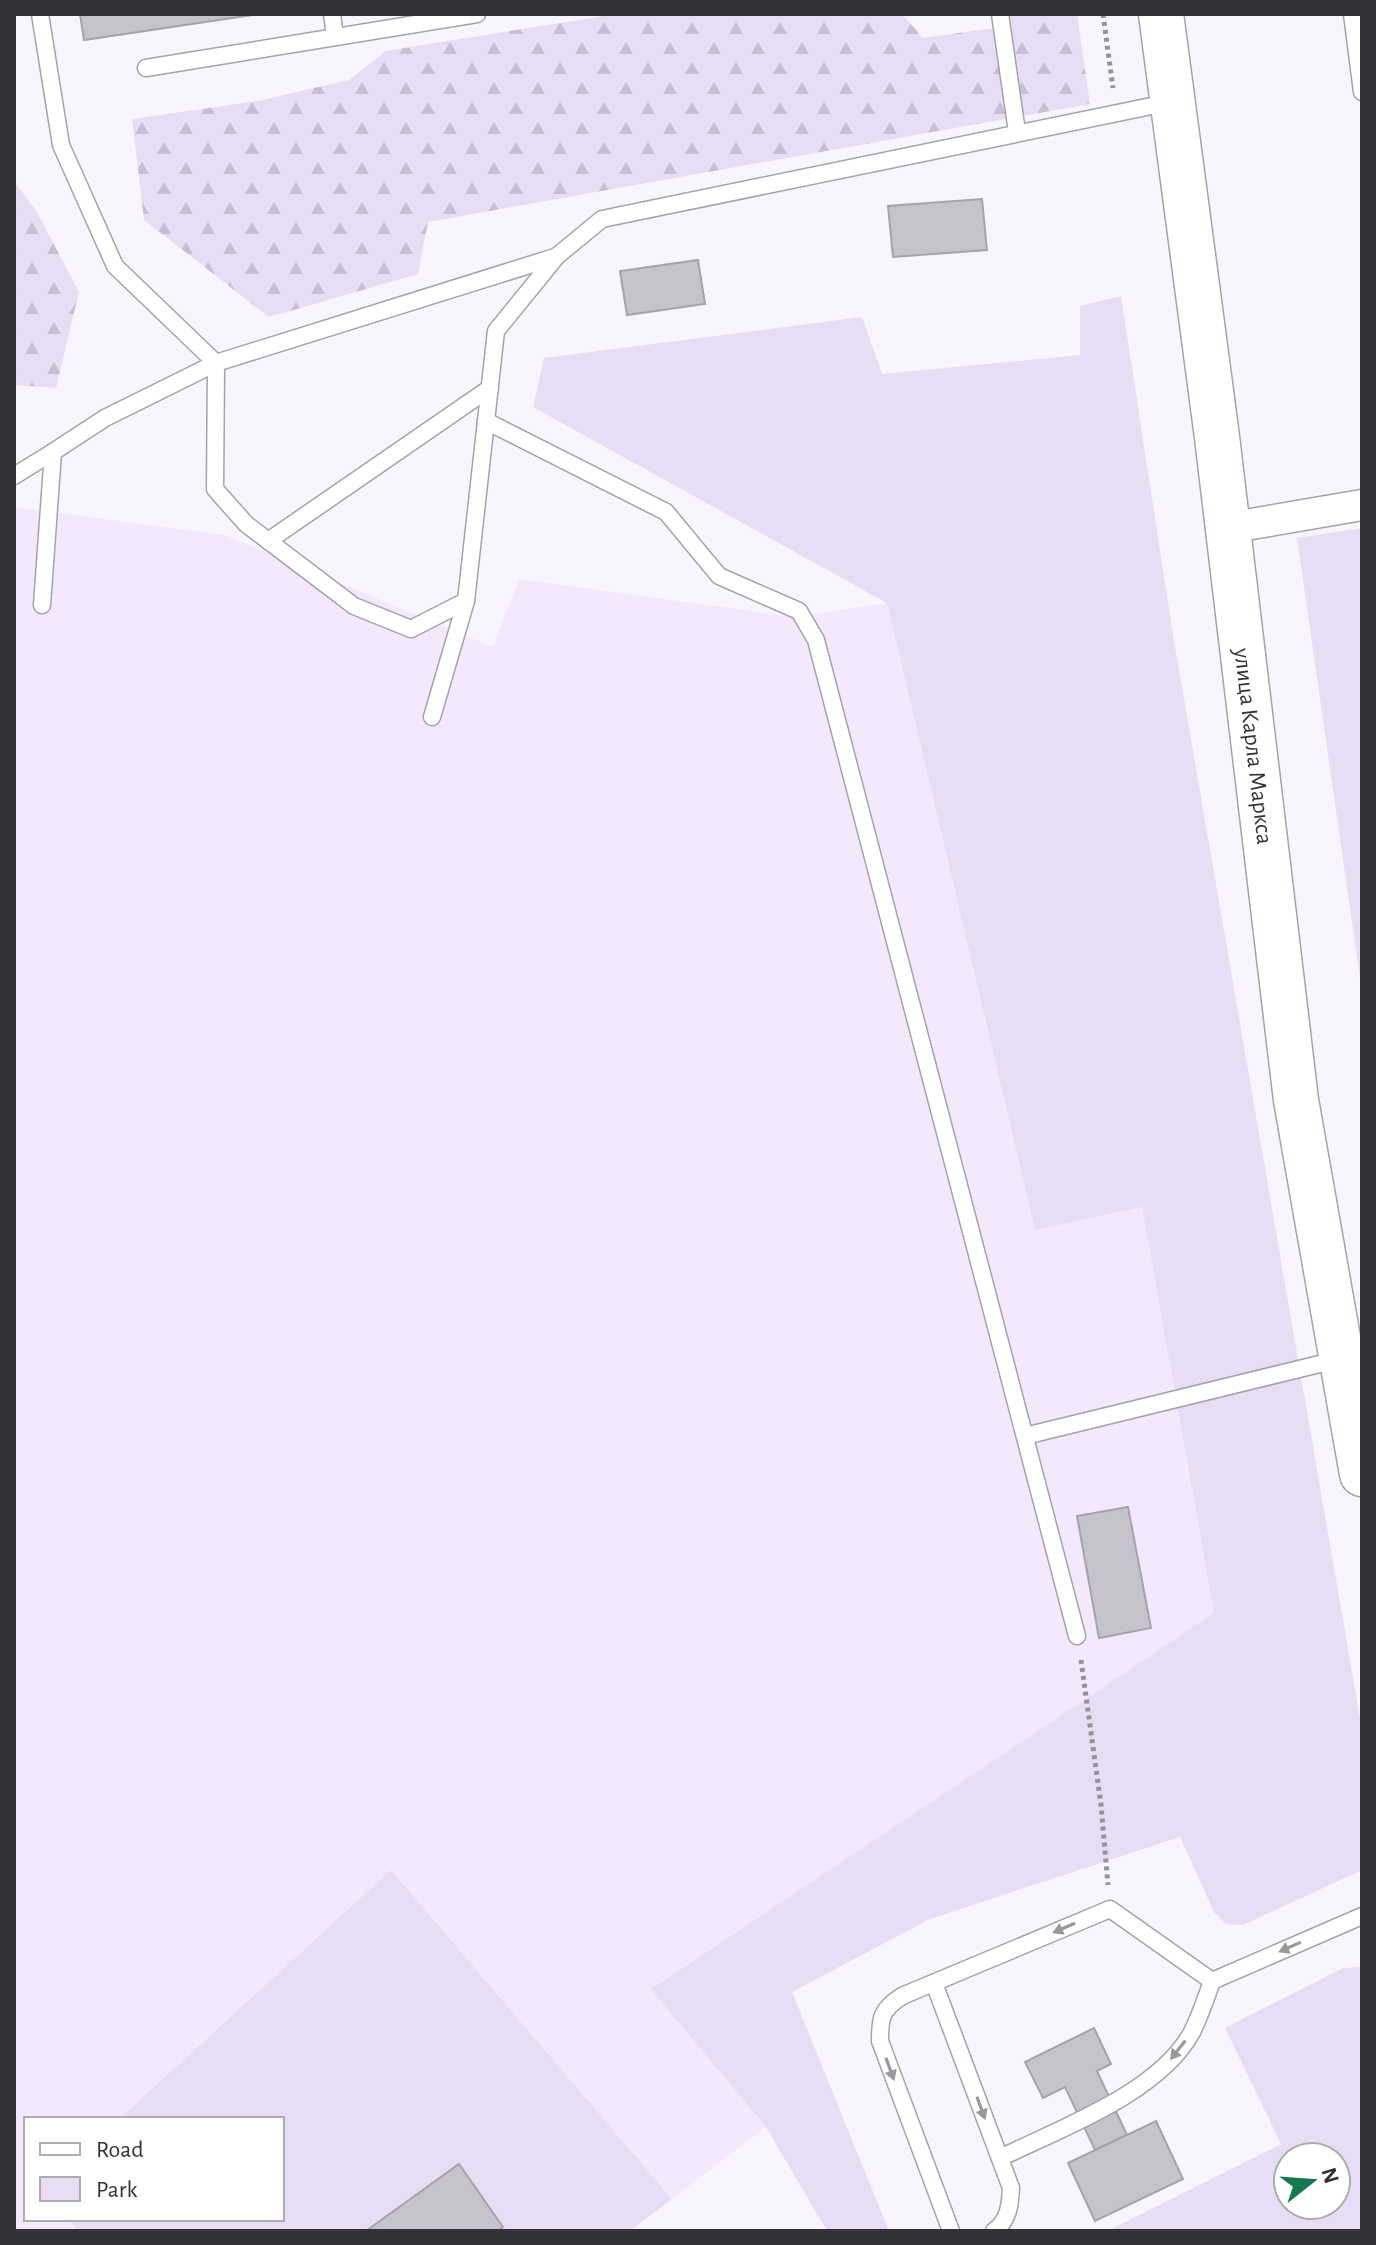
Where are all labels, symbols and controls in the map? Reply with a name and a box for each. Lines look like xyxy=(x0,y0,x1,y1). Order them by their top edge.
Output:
street label: улица Карла Маркса xyxy=(1229,646,1276,846)
one-way arrow xyxy=(1052,1922,1076,1935)
one-way arrow xyxy=(1279,1940,1302,1953)
one-way arrow xyxy=(1171,2040,1187,2061)
one-way arrow xyxy=(885,2057,897,2081)
one-way arrow xyxy=(975,2096,988,2120)
legend xyxy=(24,2117,284,2221)
text: Road xyxy=(96,2138,144,2162)
north arrow xyxy=(1272,2141,1352,2221)
text: N xyxy=(1317,2165,1343,2186)
text: Park xyxy=(96,2178,137,2202)

